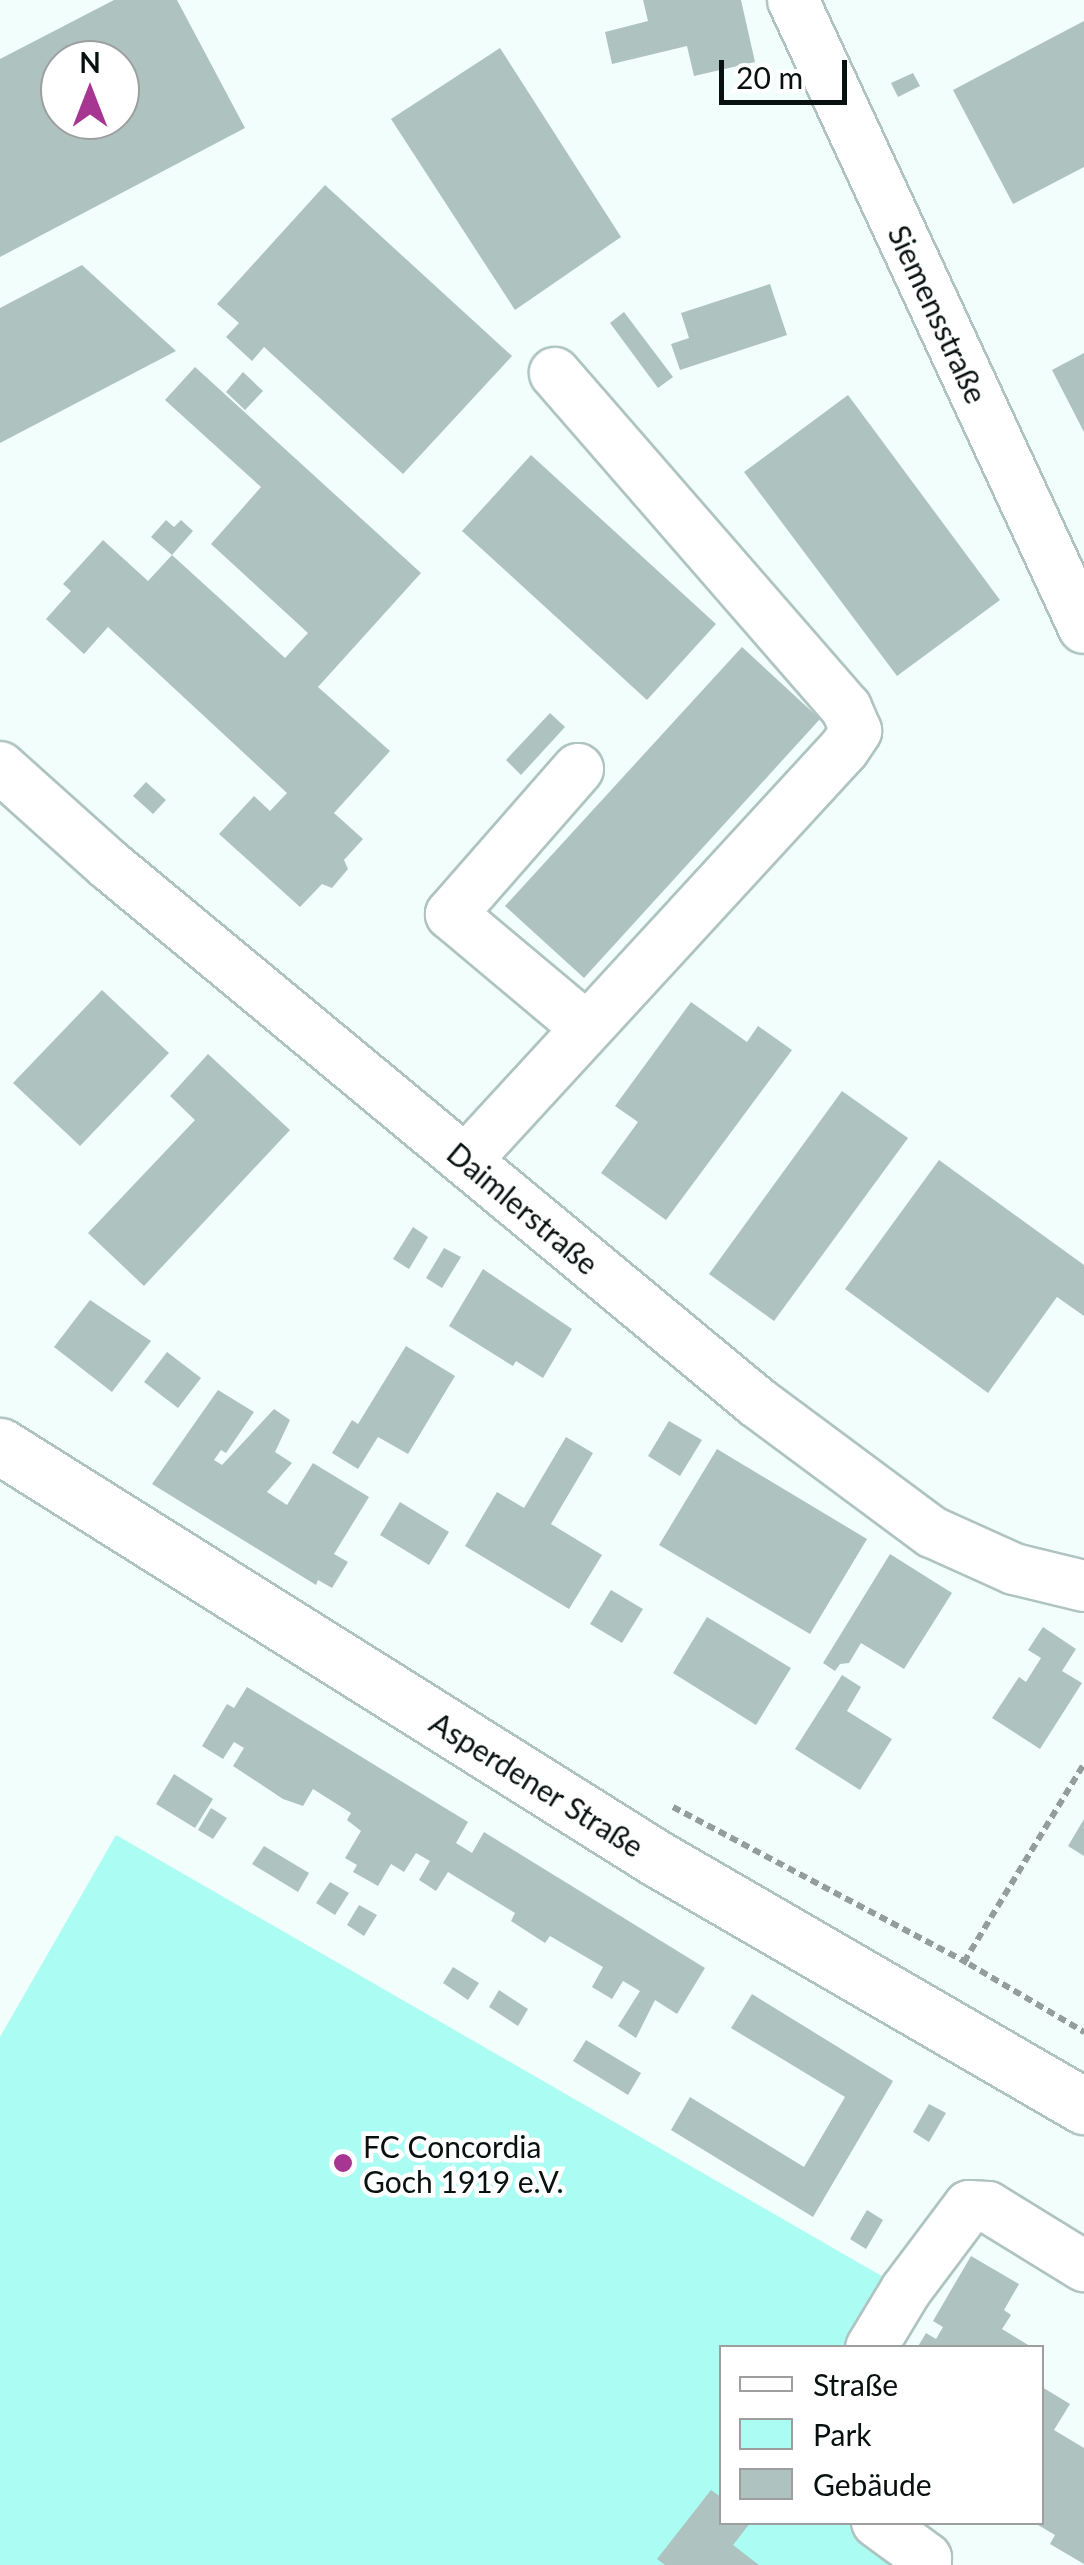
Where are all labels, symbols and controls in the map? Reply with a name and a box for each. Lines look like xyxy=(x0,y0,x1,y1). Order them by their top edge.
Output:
north arrow xyxy=(40,40,140,140)
scale bar xyxy=(724,40,852,102)
text: N xyxy=(79,45,101,79)
text: 20 m xyxy=(736,59,803,95)
street label: Siemensstraße xyxy=(881,219,995,409)
street label: Daimlerstraße xyxy=(440,1135,606,1281)
street label: Asperdener Straße xyxy=(423,1704,651,1864)
place label: FC Concordia Goch 1919 e.V. xyxy=(363,2128,564,2198)
marker: FC Concordia Goch 1919 e.V. xyxy=(332,2152,354,2174)
legend xyxy=(719,2345,1044,2525)
text: Straße xyxy=(813,2366,898,2402)
text: Park xyxy=(813,2416,872,2452)
text: Gebäude xyxy=(813,2466,932,2502)

